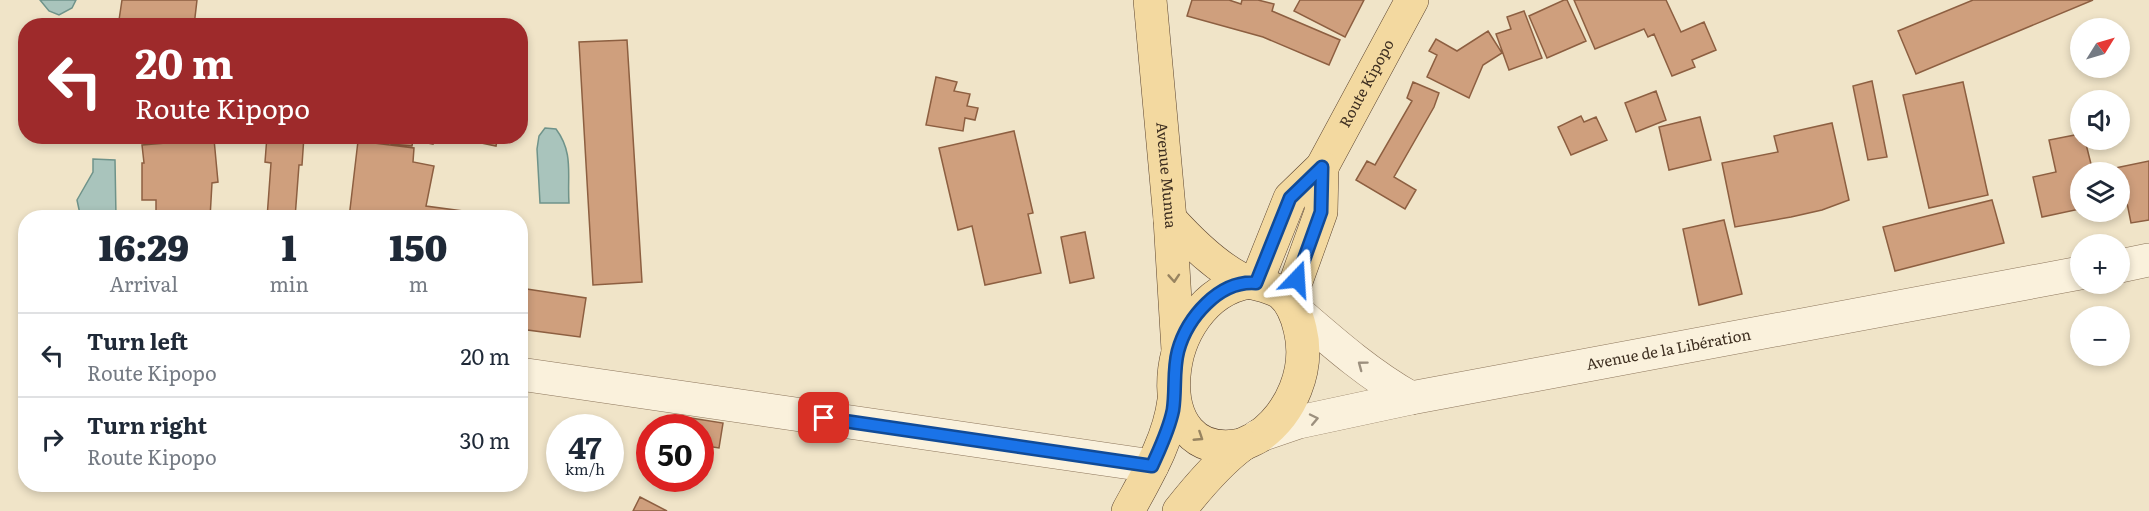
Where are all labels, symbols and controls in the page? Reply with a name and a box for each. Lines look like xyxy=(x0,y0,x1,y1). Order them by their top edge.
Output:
north arrow xyxy=(2070,18,2130,78)
map controls xyxy=(2070,18,2130,366)
text: 20 m xyxy=(135,30,234,92)
street label: Route Kipopo xyxy=(1332,34,1399,131)
icon: left xyxy=(36,42,114,120)
text: Route Kipopo xyxy=(135,87,310,127)
button: sound xyxy=(2070,90,2130,150)
street label: Avenue Munua xyxy=(1151,121,1184,230)
button: layers xyxy=(2070,162,2130,222)
text: 16:29 xyxy=(98,219,189,272)
text: 1 xyxy=(282,219,297,272)
text: 150 xyxy=(389,219,448,272)
button: + xyxy=(2070,234,2130,294)
position arrow xyxy=(1265,247,1329,311)
text: Arrival xyxy=(110,268,178,298)
text: min xyxy=(269,268,309,298)
text: m xyxy=(409,268,428,298)
one-way arrow xyxy=(1167,273,1180,282)
button: − xyxy=(2070,306,2130,366)
street label: Avenue de la Libération xyxy=(1584,322,1753,375)
text: Turn left xyxy=(87,324,188,357)
icon: left xyxy=(36,339,69,372)
text: 20 m xyxy=(460,339,510,372)
text: Route Kipopo xyxy=(87,357,217,387)
one-way arrow xyxy=(1358,362,1369,373)
pin xyxy=(798,392,849,443)
icon: arrive xyxy=(807,401,840,434)
text: Turn right xyxy=(87,408,207,441)
one-way arrow xyxy=(1309,413,1319,426)
speed limit sign: 50 xyxy=(636,414,714,492)
icon: right xyxy=(36,423,69,456)
text: 30 m xyxy=(460,423,510,456)
text: 47 xyxy=(568,424,602,468)
one-way arrow xyxy=(1192,430,1203,441)
text: Route Kipopo xyxy=(87,441,217,471)
text: km/h xyxy=(565,457,605,480)

